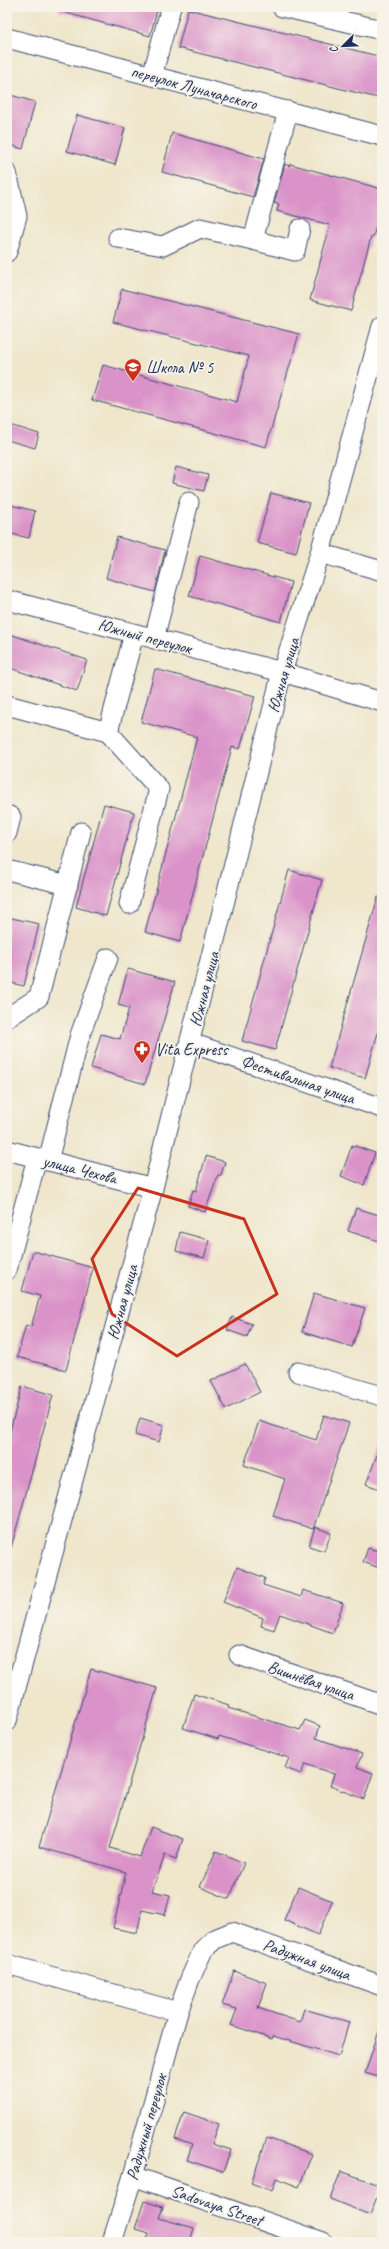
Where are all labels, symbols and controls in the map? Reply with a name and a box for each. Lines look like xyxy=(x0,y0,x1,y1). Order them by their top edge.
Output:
north arrow xyxy=(323,26,363,66)
text: С xyxy=(326,43,341,55)
street label: переулок Луначарского xyxy=(129,61,260,115)
school or university icon: Школа № 5 xyxy=(123,357,143,382)
place label: Школа № 5 xyxy=(146,357,215,378)
street label: Южный переулок xyxy=(96,614,195,659)
street label: Южная улица xyxy=(263,634,304,715)
street label: Южная улица xyxy=(185,948,224,1029)
pharmacy icon: Vita Express xyxy=(132,1039,152,1064)
place label: Vita Express xyxy=(155,1039,230,1060)
street label: Фестивальная улица xyxy=(238,1050,358,1109)
street label: улица Чехова xyxy=(40,1150,121,1189)
street label: Южная улица xyxy=(102,1261,143,1342)
street label: Вишнёвая улица xyxy=(265,1656,358,1705)
street label: Радужная улица xyxy=(260,1934,355,1985)
street label: Радужный переулок xyxy=(121,2070,172,2183)
street label: Sadovaya Street xyxy=(168,2180,267,2232)

